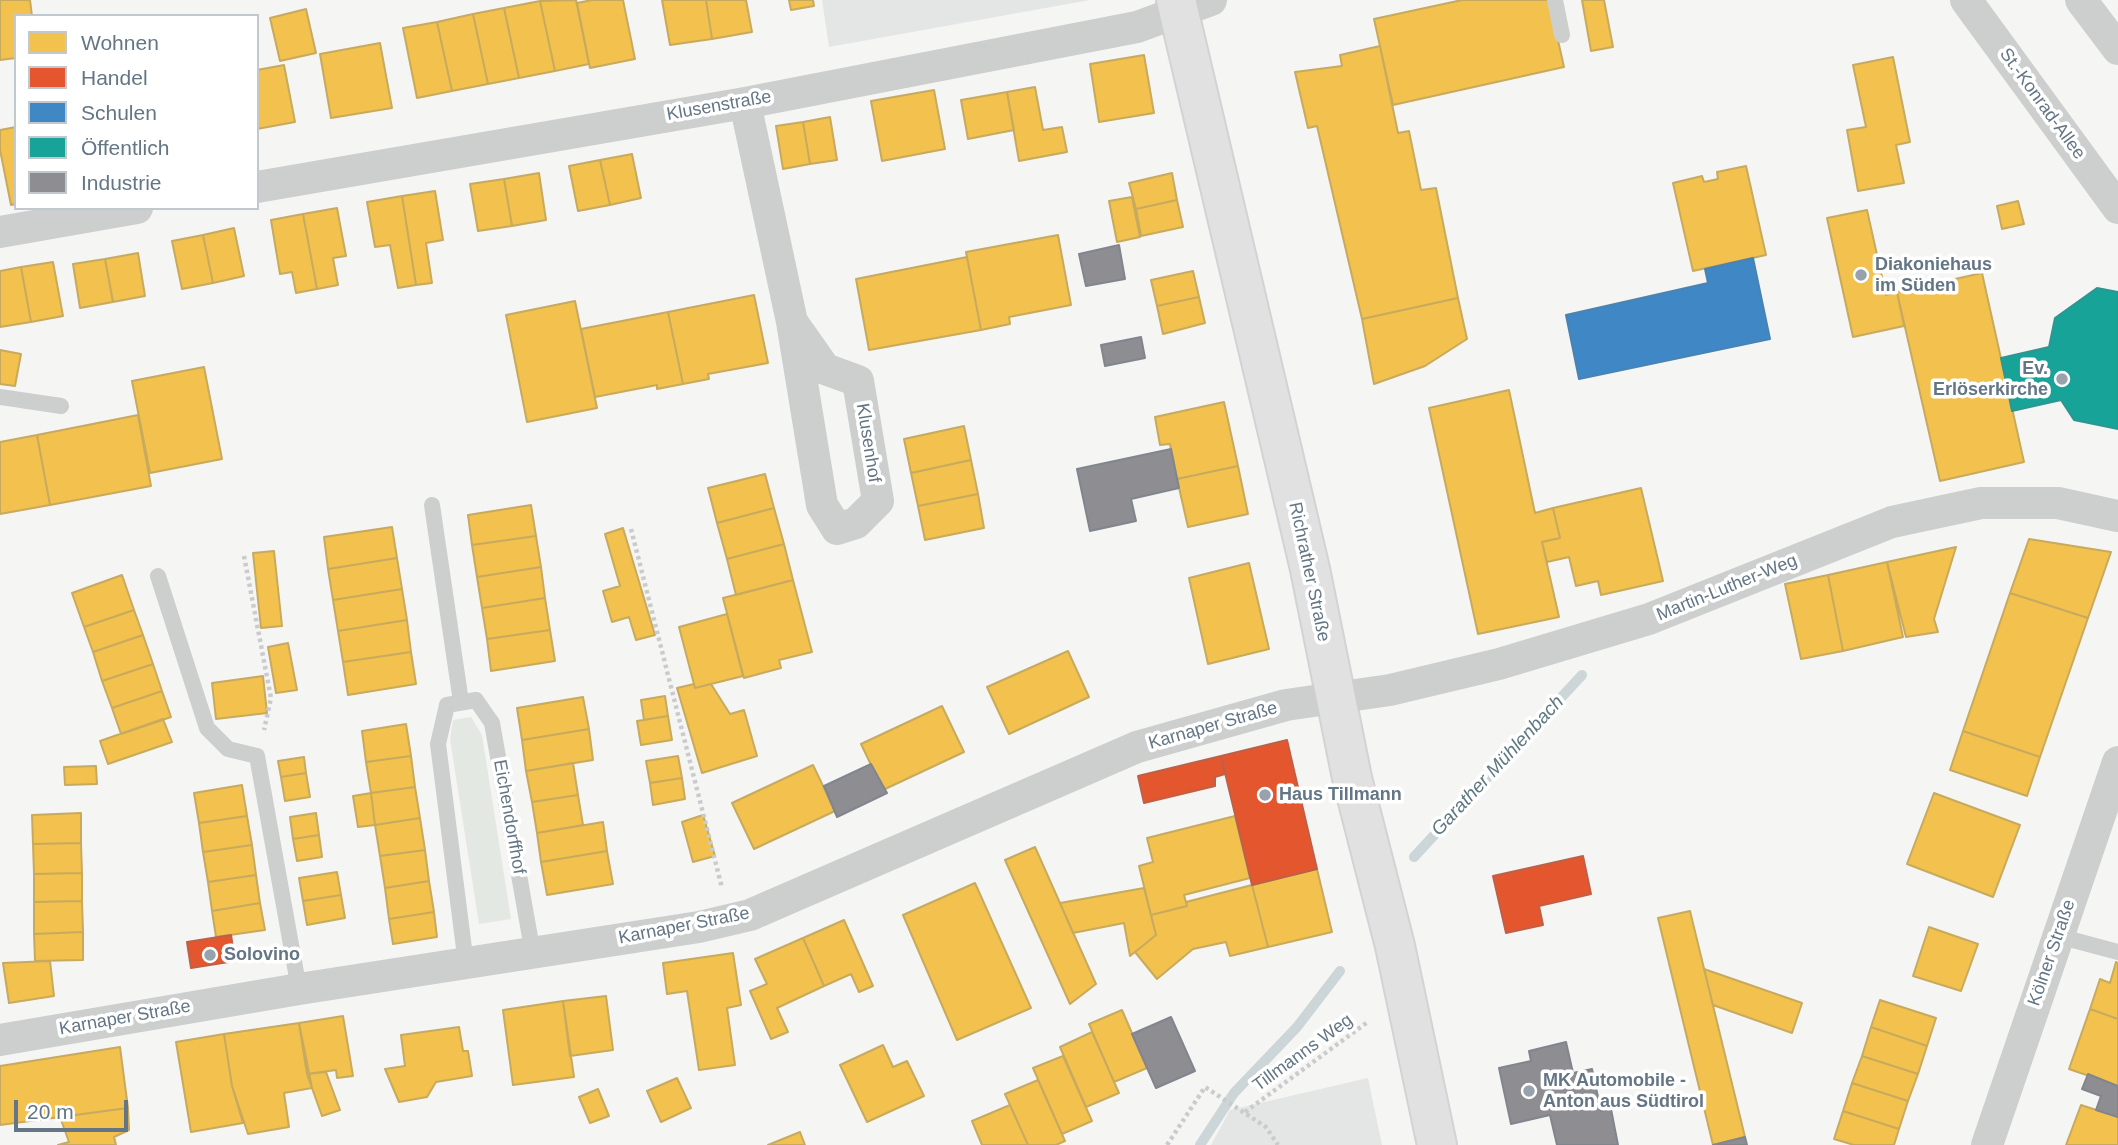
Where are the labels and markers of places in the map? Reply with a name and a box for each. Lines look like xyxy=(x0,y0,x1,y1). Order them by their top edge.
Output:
place label: Diakoniehaus im Süden xyxy=(1875,254,1992,296)
marker: Diakoniehaus im Süden xyxy=(1853,267,1869,283)
place label: Ev. Erlöserkirche xyxy=(1933,358,2048,400)
marker: Ev. Erlöserkirche xyxy=(2054,371,2070,387)
place label: Haus Tillmann xyxy=(1279,784,1402,806)
marker: Haus Tillmann xyxy=(1257,787,1273,803)
place label: Solovino xyxy=(224,944,300,966)
marker: Solovino xyxy=(202,947,218,963)
place label: MK Automobile - Anton aus Südtirol xyxy=(1543,1070,1704,1112)
marker: MK Automobile - Anton aus Südtirol xyxy=(1521,1083,1537,1099)

